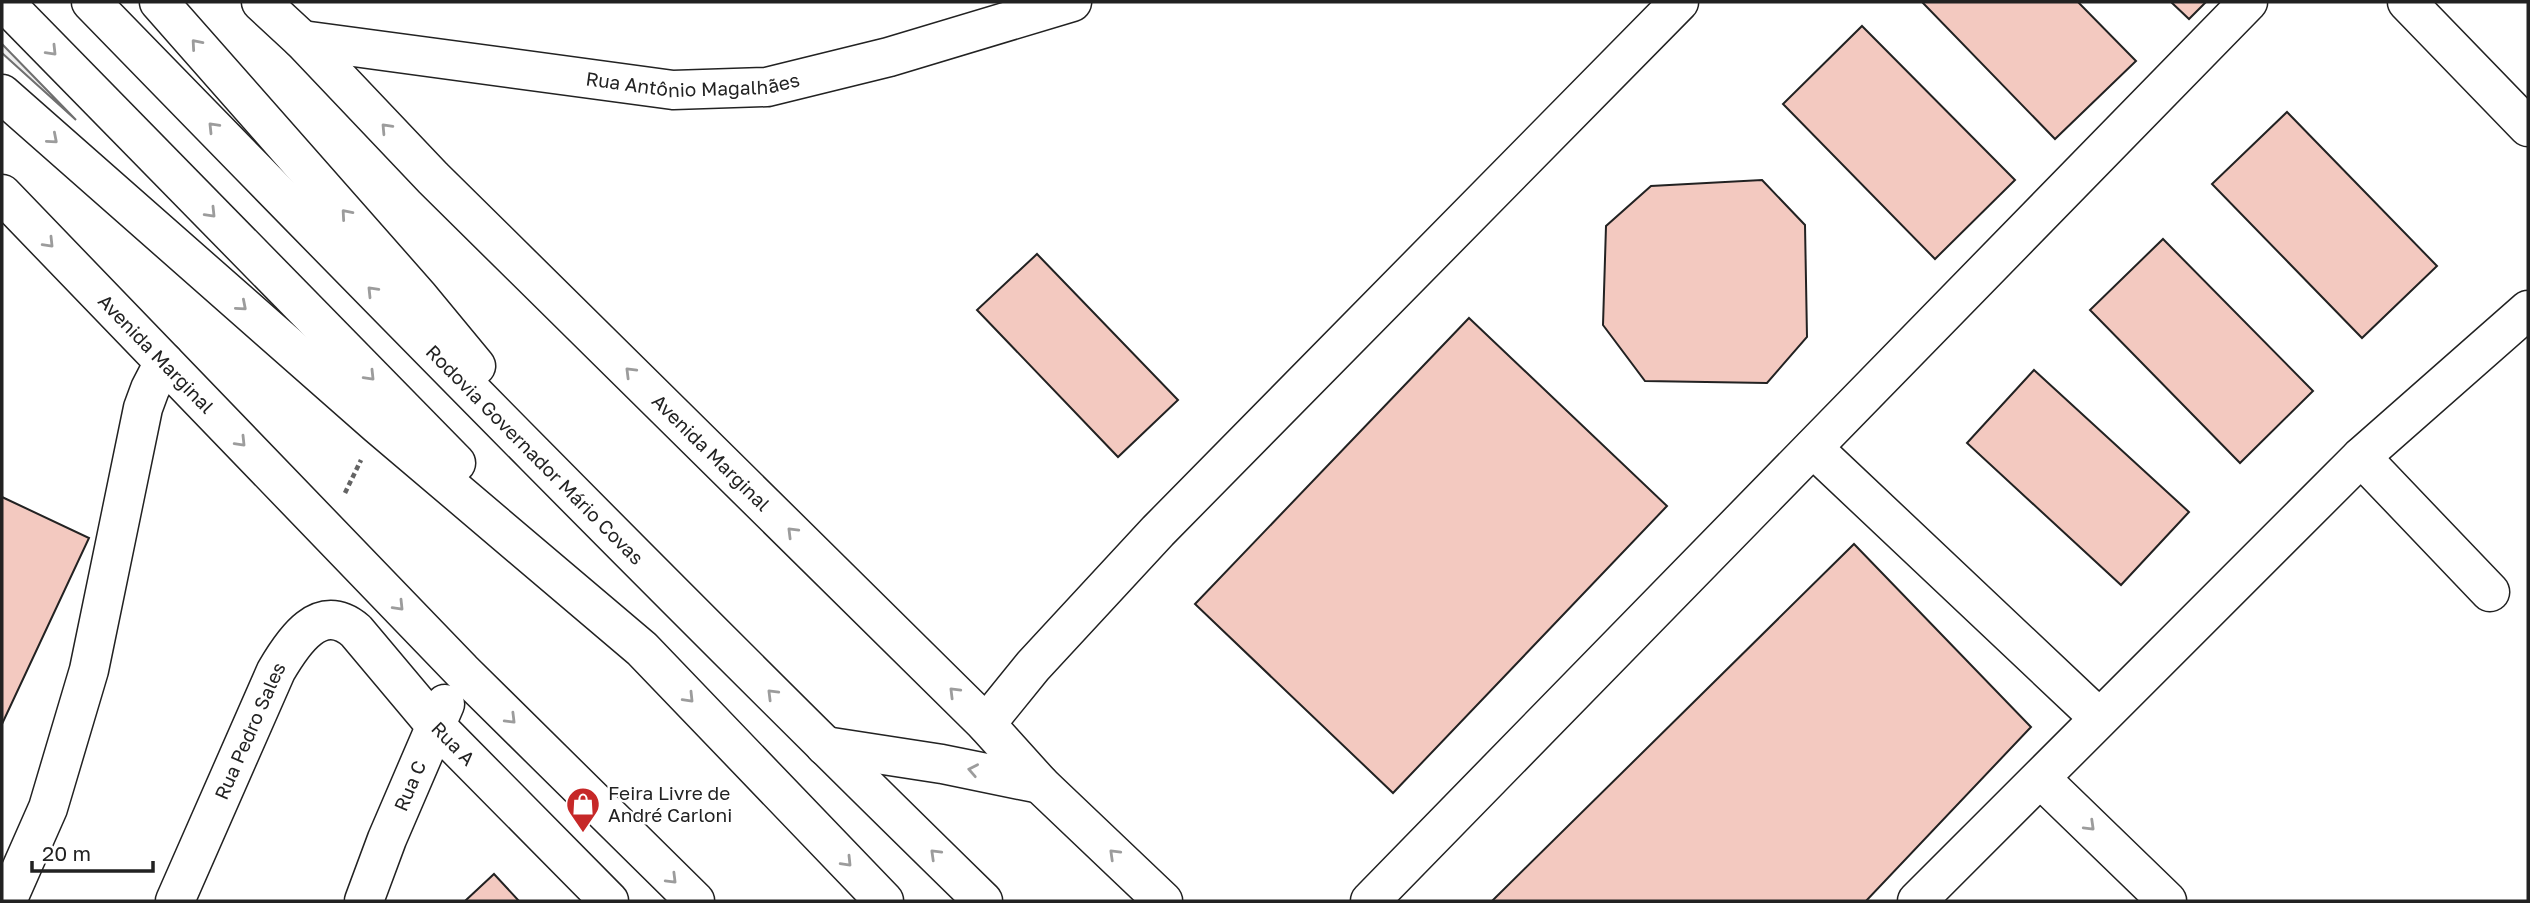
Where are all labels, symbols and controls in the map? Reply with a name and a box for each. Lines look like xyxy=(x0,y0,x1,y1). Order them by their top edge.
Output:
one-way arrow xyxy=(192,39,204,52)
one-way arrow xyxy=(43,42,56,55)
street label: Rua Antônio Magalhães xyxy=(584,66,802,101)
one-way arrow xyxy=(208,123,221,136)
one-way arrow xyxy=(381,123,394,136)
one-way arrow xyxy=(45,131,58,143)
one-way arrow xyxy=(203,205,215,217)
one-way arrow xyxy=(342,209,355,222)
one-way arrow xyxy=(41,235,54,248)
one-way arrow xyxy=(367,286,380,299)
street label: Avenida Marginal xyxy=(94,289,219,418)
one-way arrow xyxy=(234,298,247,310)
street label: Rodovia Governador Mário Covas xyxy=(422,340,649,569)
one-way arrow xyxy=(362,368,375,381)
one-way arrow xyxy=(625,368,638,381)
street label: Avenida Marginal xyxy=(648,389,775,515)
one-way arrow xyxy=(232,434,245,447)
one-way arrow xyxy=(787,528,800,541)
one-way arrow xyxy=(390,598,403,611)
street label: Rua Pedro Sales xyxy=(209,657,290,803)
one-way arrow xyxy=(950,688,962,700)
one-way arrow xyxy=(768,689,781,702)
one-way arrow xyxy=(680,690,693,703)
one-way arrow xyxy=(502,711,515,724)
street label: Rua A xyxy=(427,717,480,770)
street label: Rua C xyxy=(388,757,430,814)
one-way arrow xyxy=(967,764,979,779)
place label: Feira Livre de André Carloni xyxy=(608,781,732,826)
shop icon: Feira Livre de André Carloni xyxy=(564,785,602,834)
one-way arrow xyxy=(2082,818,2095,831)
scale bar xyxy=(32,830,152,874)
text: 20 m xyxy=(42,840,91,866)
one-way arrow xyxy=(930,849,943,862)
one-way arrow xyxy=(1109,850,1122,862)
one-way arrow xyxy=(838,854,851,867)
one-way arrow xyxy=(664,871,677,884)

